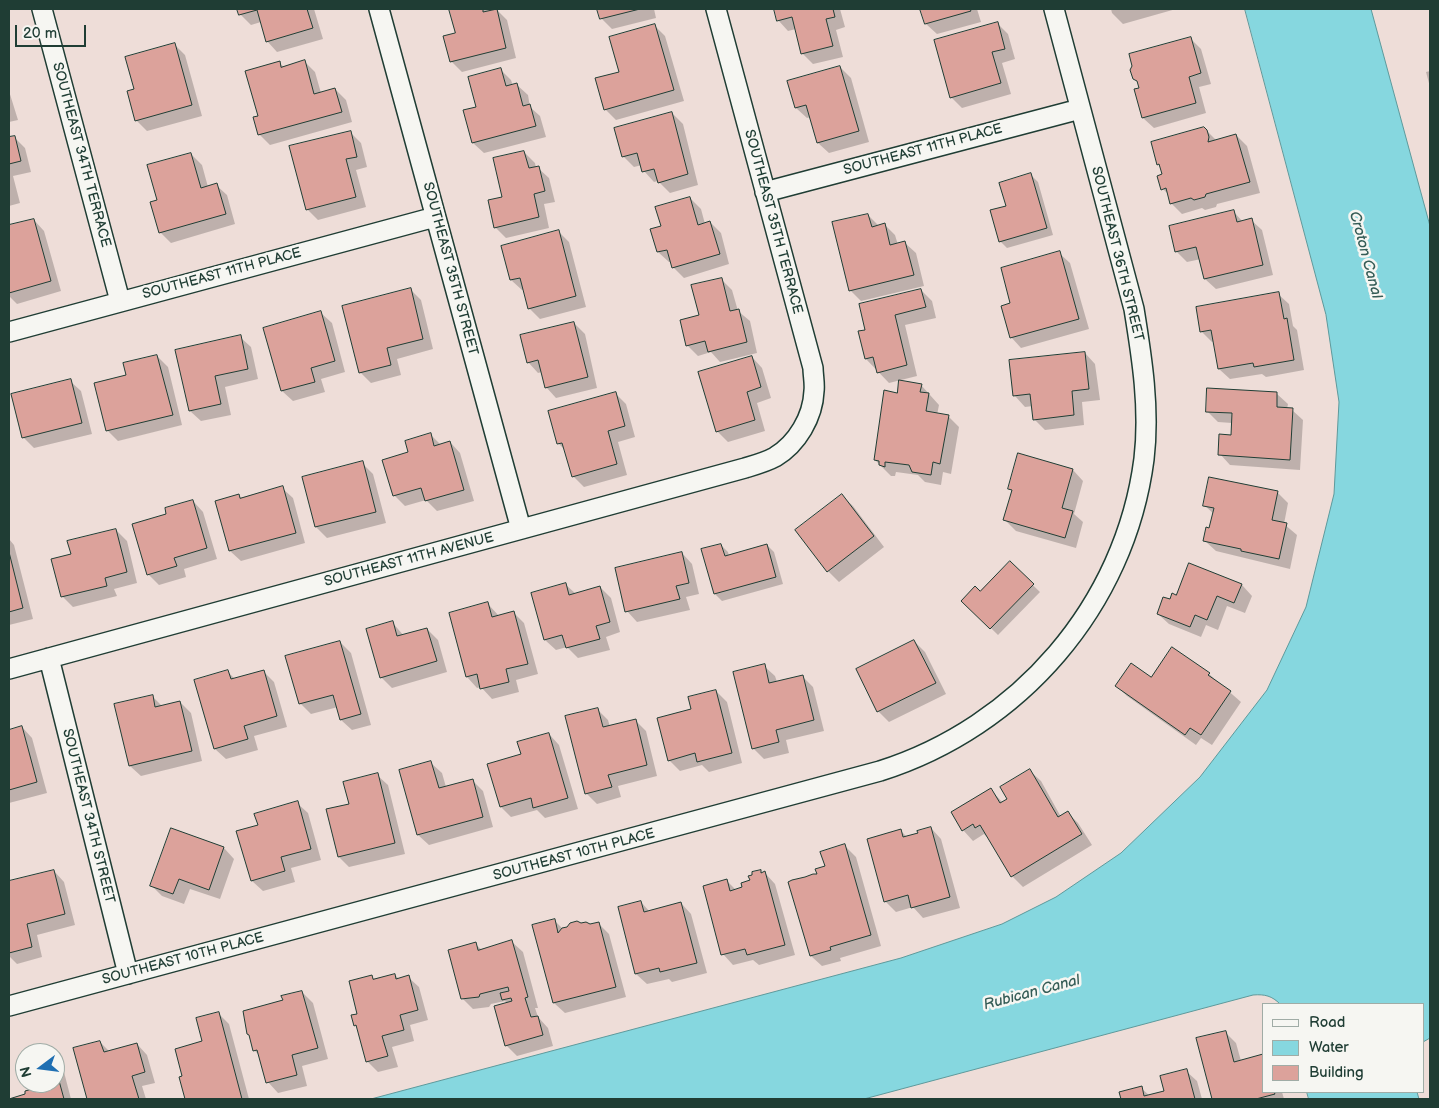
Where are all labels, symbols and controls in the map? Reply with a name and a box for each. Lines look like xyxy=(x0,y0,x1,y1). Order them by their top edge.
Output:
scale bar xyxy=(18,15,89,47)
text: 20 m xyxy=(23,24,57,43)
street label: SOUTHEAST 34TH TERRACE xyxy=(48,61,114,249)
street label: SOUTHEAST 11TH PLACE xyxy=(842,121,1004,179)
street label: SOUTHEAST 35TH TERRACE xyxy=(740,128,806,316)
street label: SOUTHEAST 36TH STREET xyxy=(1087,165,1147,343)
street label: SOUTHEAST 35TH STREET xyxy=(419,181,481,357)
water label: Croton Canal xyxy=(1345,209,1385,301)
street label: SOUTHEAST 11TH PLACE xyxy=(141,245,303,303)
street label: SOUTHEAST 11TH AVENUE xyxy=(322,529,496,591)
street label: SOUTHEAST 34TH STREET xyxy=(58,727,118,905)
street label: SOUTHEAST 10TH PLACE xyxy=(491,825,657,885)
street label: SOUTHEAST 10TH PLACE xyxy=(100,929,266,989)
water label: Rubican Canal xyxy=(982,971,1082,1015)
legend xyxy=(1262,1003,1424,1093)
text: Road xyxy=(1309,1013,1345,1032)
text: Water xyxy=(1309,1038,1349,1057)
north arrow xyxy=(15,1043,65,1093)
text: Building xyxy=(1309,1063,1364,1082)
text: N xyxy=(16,1064,36,1079)

